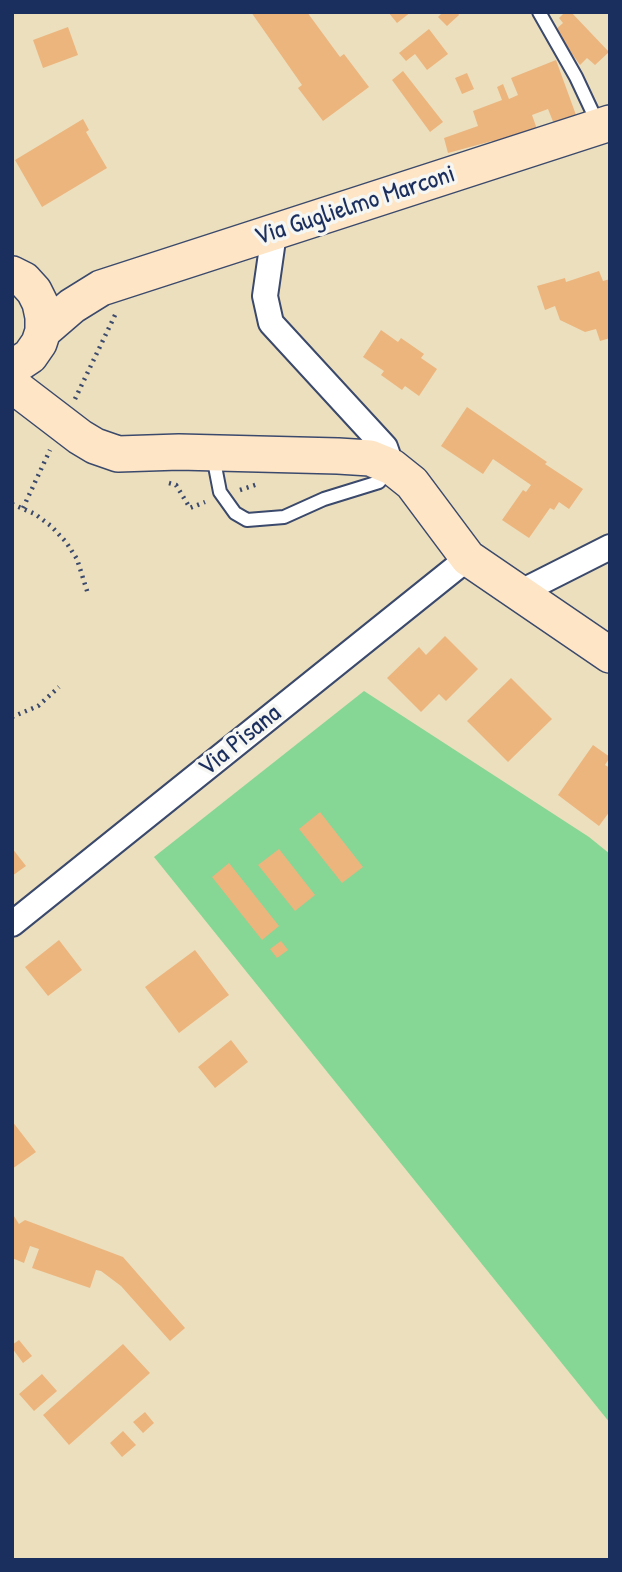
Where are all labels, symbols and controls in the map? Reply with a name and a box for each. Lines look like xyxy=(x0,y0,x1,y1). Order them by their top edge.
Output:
street label: Via Guglielmo Marconi xyxy=(251,159,459,253)
street label: Via Pisana xyxy=(192,698,288,784)

